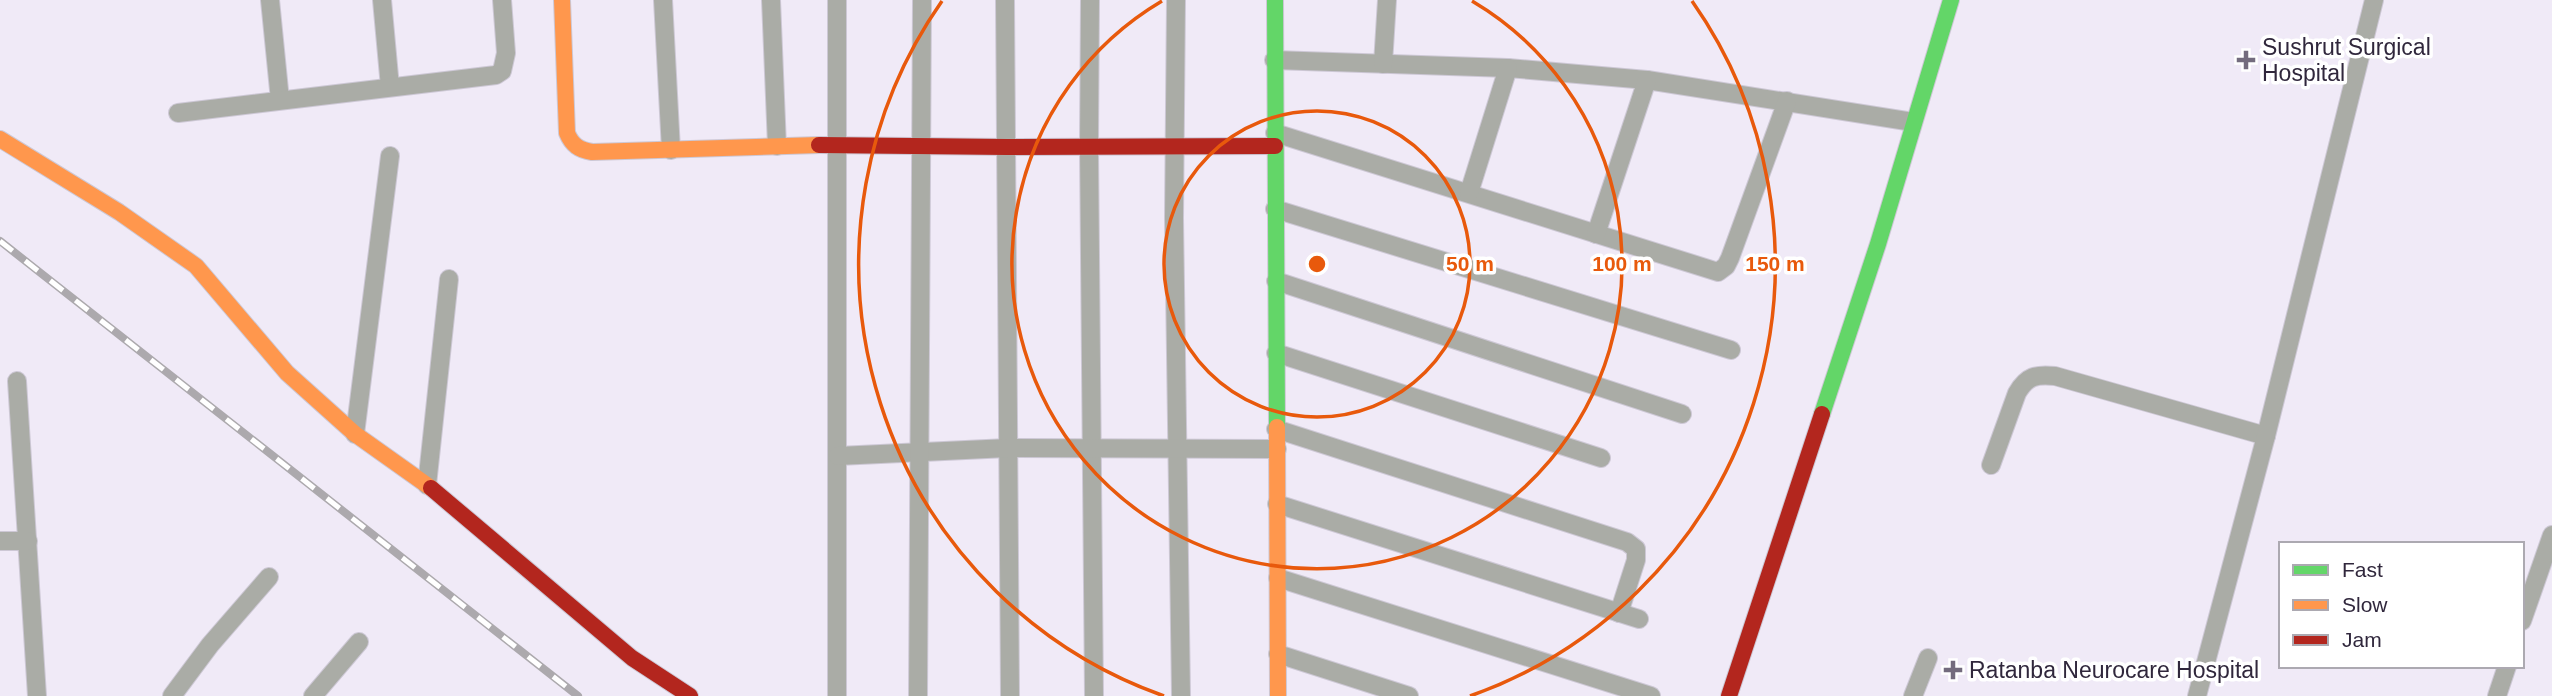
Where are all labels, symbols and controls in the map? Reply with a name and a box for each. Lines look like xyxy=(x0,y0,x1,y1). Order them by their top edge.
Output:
place label: Sushrut Surgical Hospital xyxy=(2262,34,2431,86)
marker: Sushrut Surgical Hospital xyxy=(2236,50,2256,70)
centre of rings xyxy=(1305,252,1329,276)
text: 50 m xyxy=(1446,252,1494,275)
text: 100 m xyxy=(1592,252,1652,275)
text: 150 m xyxy=(1745,252,1805,275)
legend xyxy=(2279,542,2524,668)
text: Fast xyxy=(2342,558,2383,581)
text: Slow xyxy=(2342,593,2388,616)
text: Jam xyxy=(2342,628,2382,651)
place label: Ratanba Neurocare Hospital xyxy=(1969,657,2259,683)
marker: Ratanba Neurocare Hospital xyxy=(1943,660,1963,680)

